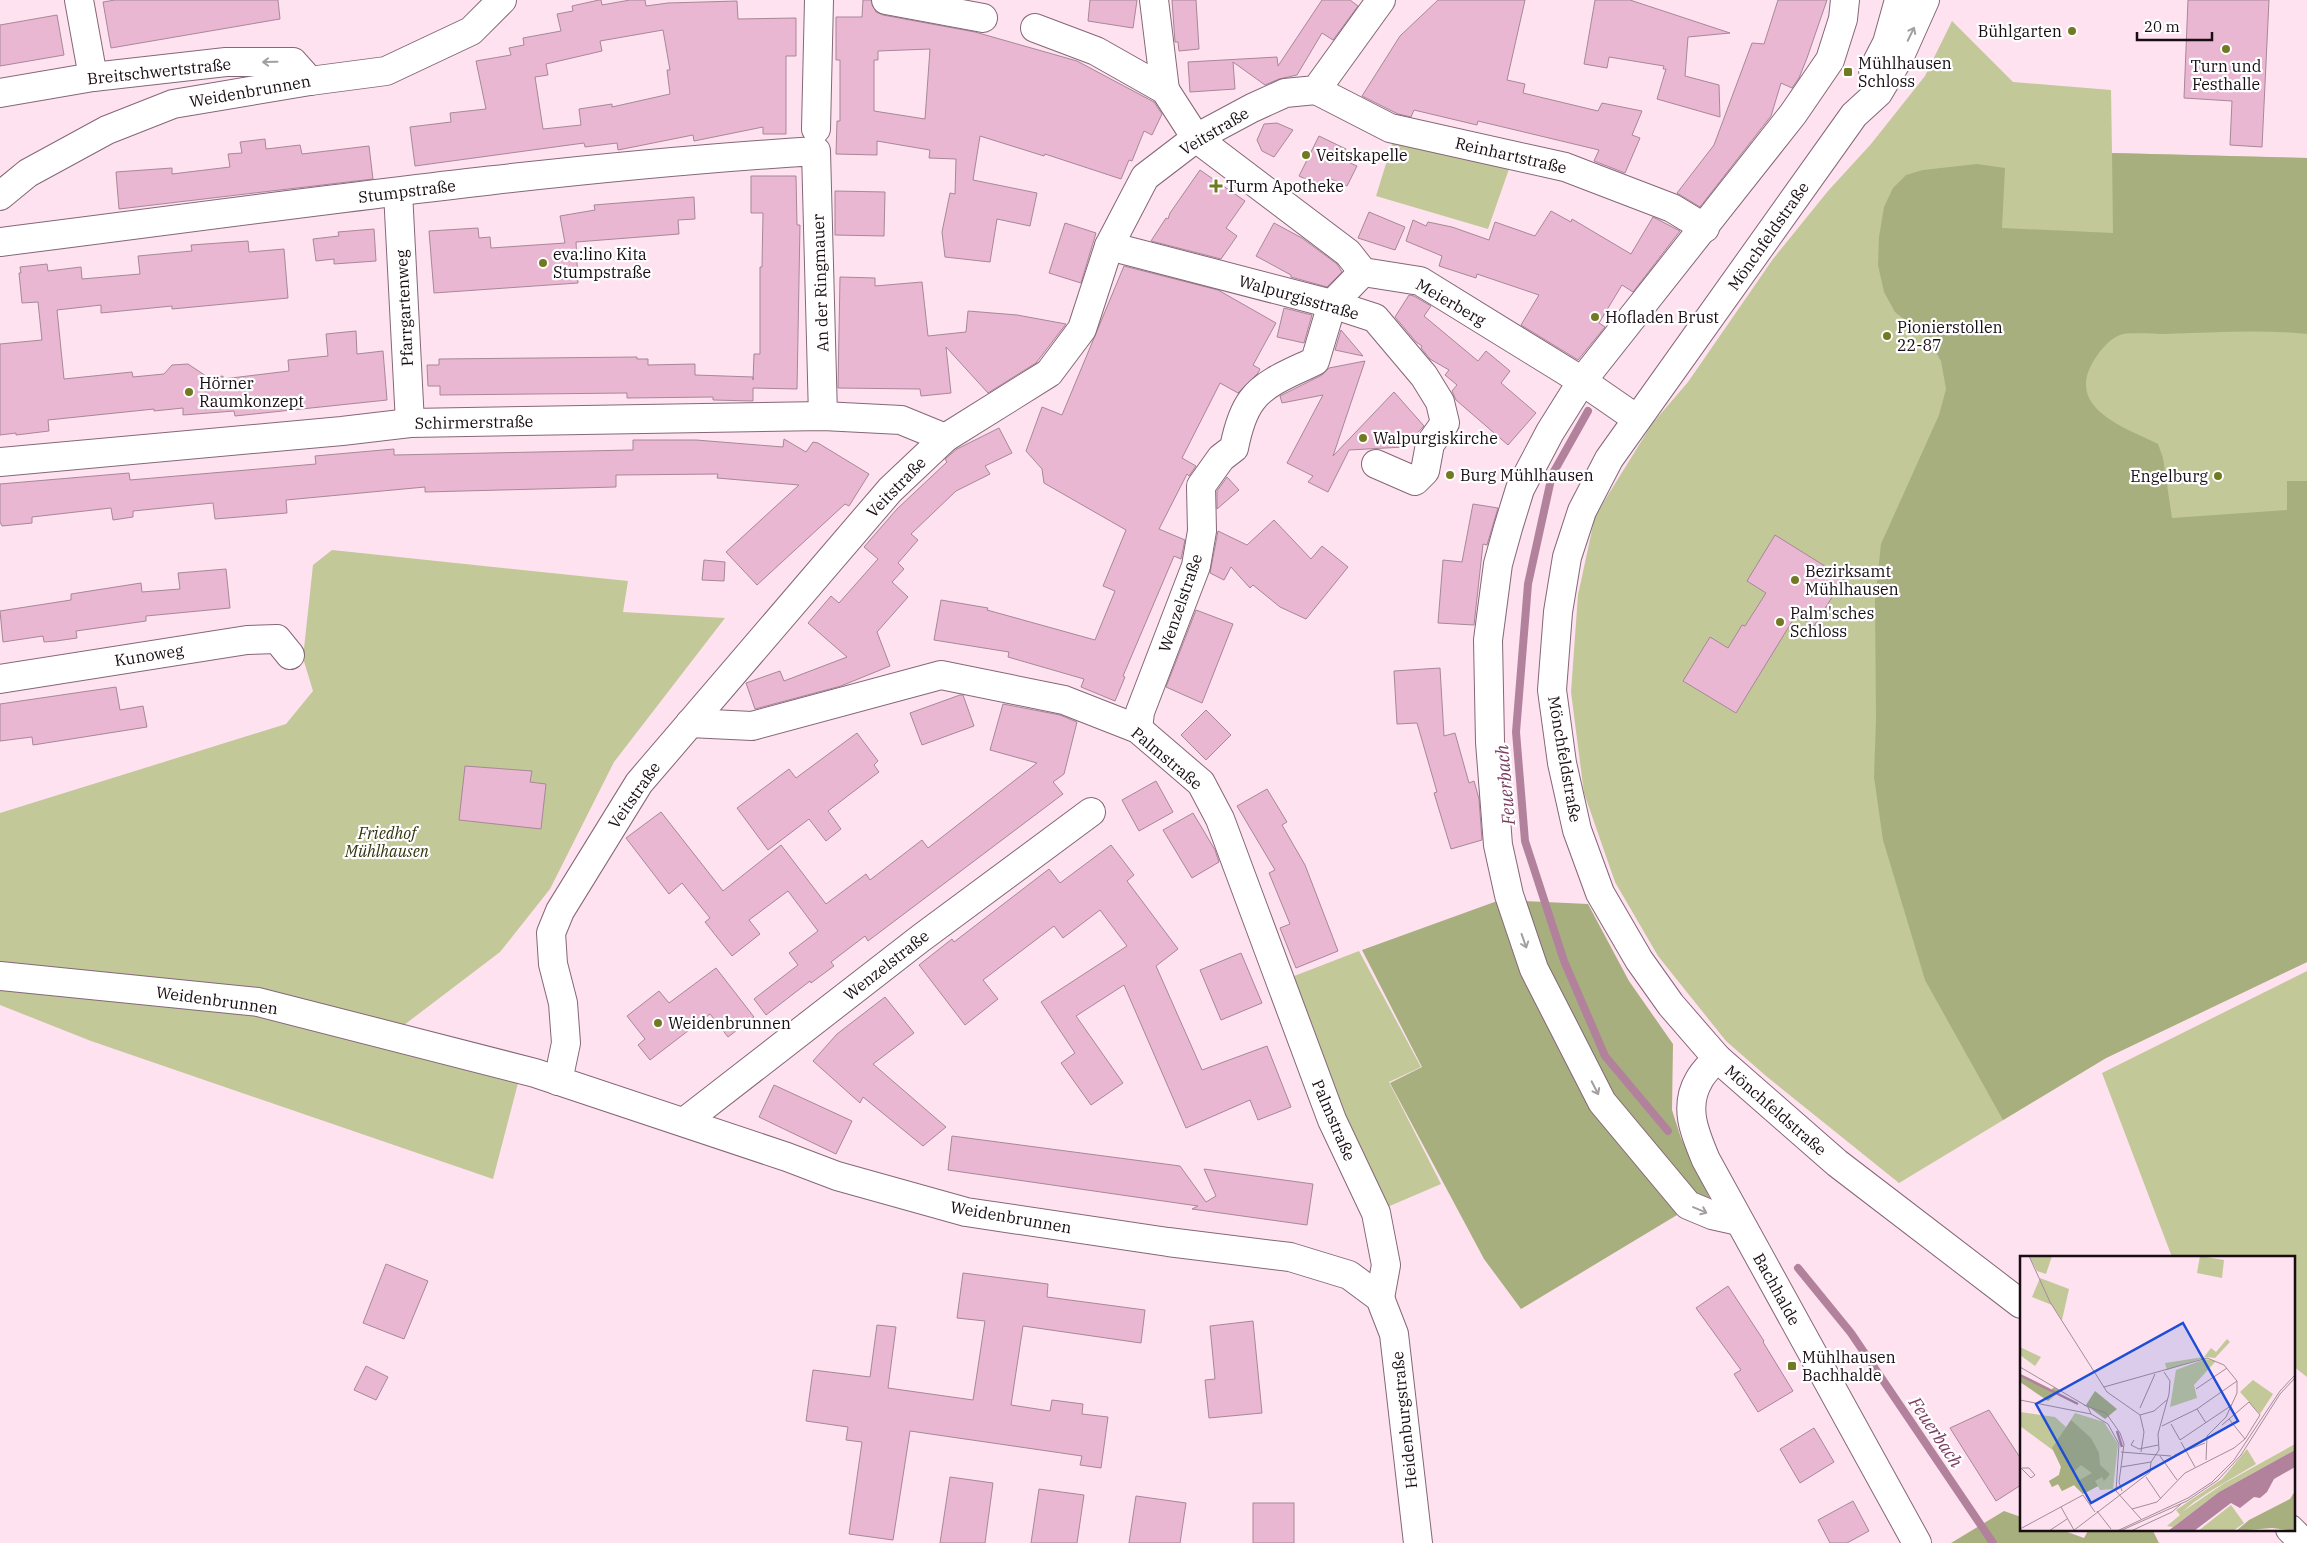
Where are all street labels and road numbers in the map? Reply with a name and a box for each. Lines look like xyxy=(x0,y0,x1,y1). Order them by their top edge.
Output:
street label: Breitschwertstraße xyxy=(86,53,232,89)
street label: Weidenbrunnen xyxy=(188,70,312,112)
street label: Veitstraße xyxy=(1176,103,1252,159)
street label: Reinhartstraße xyxy=(1453,132,1569,178)
street label: Stumpstraße xyxy=(357,175,457,207)
street label: Mönchfeldstraße xyxy=(1723,178,1813,294)
street label: An der Ringmauer xyxy=(808,214,832,352)
street label: Pfarrgartenweg xyxy=(391,249,417,367)
street label: Walpurgisstraße xyxy=(1236,270,1362,324)
street label: Meierberg xyxy=(1413,274,1490,330)
street label: Schirmerstraße xyxy=(414,411,534,433)
street label: Veitstraße xyxy=(862,452,930,522)
street label: Wenzelstraße xyxy=(1154,551,1206,655)
street label: Kunoweg xyxy=(113,640,185,670)
street label: Mönchfeldstraße xyxy=(1544,694,1586,824)
street label: Palmstraße xyxy=(1127,723,1207,793)
street label: Veitstraße xyxy=(604,758,664,832)
street label: Wenzelstraße xyxy=(839,925,933,1005)
street label: Weidenbrunnen xyxy=(155,982,279,1018)
street label: Mönchfeldstraße xyxy=(1721,1060,1831,1160)
street label: Palmstraße xyxy=(1308,1076,1360,1164)
street label: Weidenbrunnen xyxy=(949,1196,1073,1238)
street label: Bachhalde xyxy=(1749,1249,1805,1329)
street label: Heidenburgstraße xyxy=(1387,1350,1421,1490)

